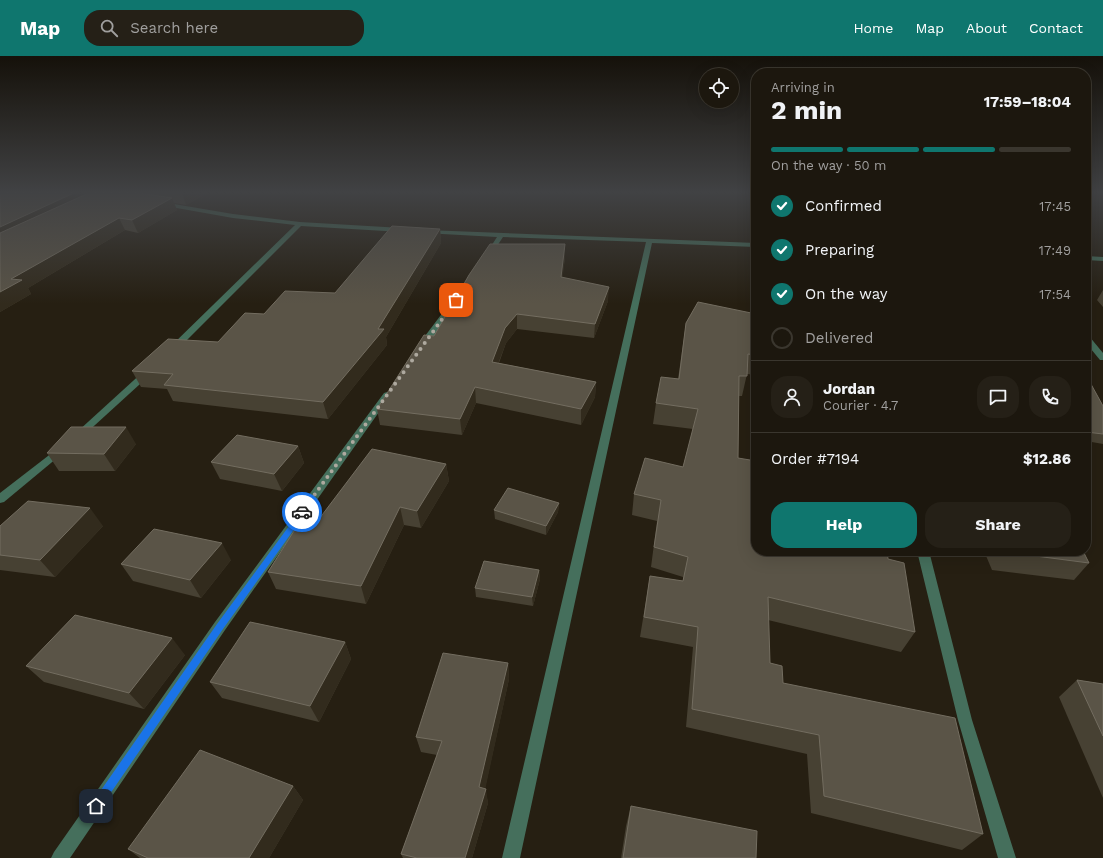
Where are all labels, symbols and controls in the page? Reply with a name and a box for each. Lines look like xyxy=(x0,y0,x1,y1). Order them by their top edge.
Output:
search box xyxy=(84,10,364,46)
text: Map xyxy=(20,17,60,40)
icon: search xyxy=(98,17,120,39)
text: Search here xyxy=(130,19,218,37)
text: Home xyxy=(853,20,893,36)
text: Map xyxy=(915,20,944,36)
text: About xyxy=(966,20,1007,36)
text: Contact xyxy=(1029,20,1083,36)
map controls xyxy=(699,68,739,108)
button: locate xyxy=(699,68,739,108)
text: Arriving in xyxy=(771,80,835,95)
text: 17:59–18:04 xyxy=(984,93,1071,111)
text: 2 min xyxy=(771,95,842,125)
text: On the way · 50 m xyxy=(771,158,886,173)
icon: check xyxy=(771,195,793,217)
text: Confirmed xyxy=(805,197,882,215)
text: 17:45 xyxy=(1039,199,1071,214)
icon: check xyxy=(771,239,793,261)
text: Preparing xyxy=(805,241,874,259)
text: 17:49 xyxy=(1039,243,1071,258)
pin xyxy=(439,283,473,317)
icon: check xyxy=(771,283,793,305)
text: On the way xyxy=(805,285,887,303)
text: 17:54 xyxy=(1039,287,1071,302)
icon: bag xyxy=(445,289,467,311)
text: Delivered xyxy=(805,329,873,347)
button: person xyxy=(771,376,813,418)
button: chat xyxy=(977,376,1019,418)
button: phone xyxy=(1029,376,1071,418)
text: Jordan xyxy=(823,380,875,398)
text: Courier · 4.7 xyxy=(823,398,898,413)
text: Order #7194 xyxy=(771,450,859,468)
text: $12.86 xyxy=(1023,450,1071,468)
courier xyxy=(282,492,322,532)
icon: car xyxy=(291,501,313,523)
button: Help xyxy=(771,502,917,548)
button: Share xyxy=(925,502,1071,548)
pin xyxy=(79,789,113,823)
icon: home xyxy=(85,795,107,817)

